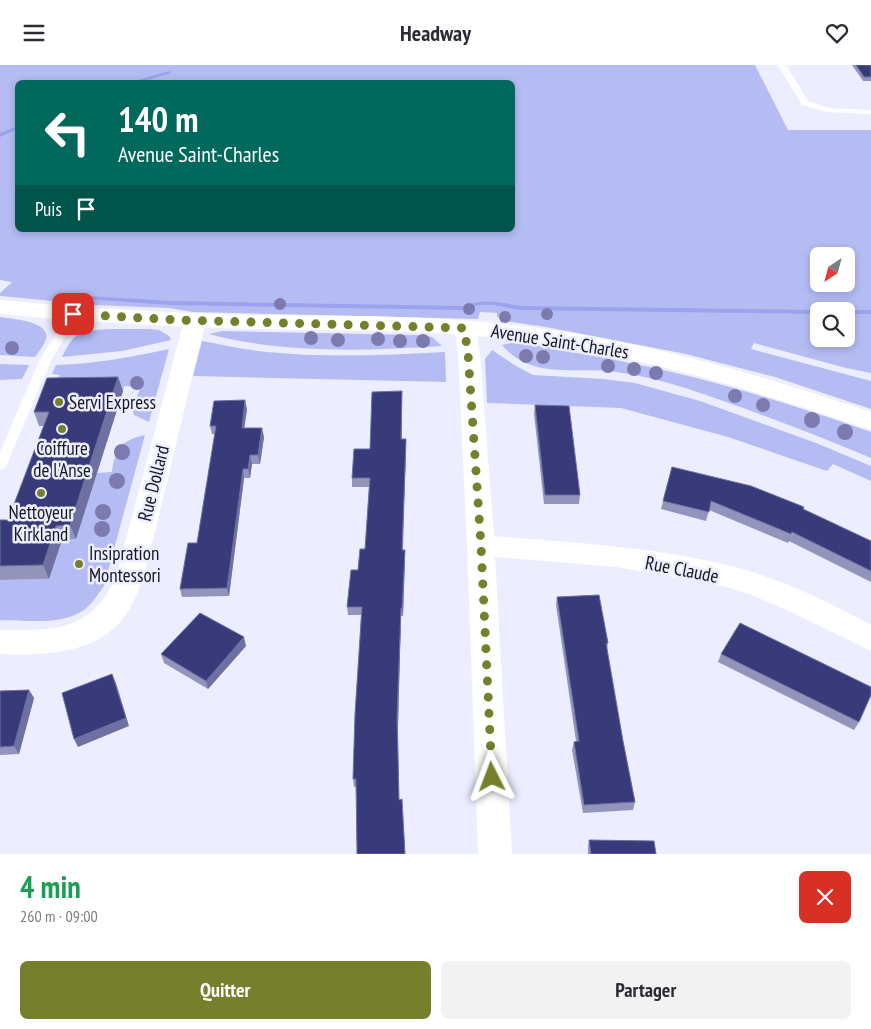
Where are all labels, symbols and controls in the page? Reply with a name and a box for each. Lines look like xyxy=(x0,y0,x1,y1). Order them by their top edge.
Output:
icon: menu xyxy=(20,19,48,47)
text: Headway xyxy=(400,19,471,47)
icon: heart xyxy=(823,19,851,47)
text: 140 m xyxy=(118,96,199,142)
icon: left xyxy=(35,100,100,165)
text: Avenue Saint-Charles xyxy=(118,140,279,168)
icon: arrive xyxy=(72,195,100,223)
text: Puis xyxy=(35,197,62,221)
north arrow xyxy=(810,247,855,293)
map controls xyxy=(810,247,855,347)
pin xyxy=(52,293,94,335)
icon: arrive xyxy=(59,300,87,328)
button: search xyxy=(810,302,855,347)
street label: Avenue Saint-Charles xyxy=(489,318,631,364)
place label: Servi Express xyxy=(69,390,156,414)
marker: Servi Express xyxy=(53,396,65,408)
marker: Coiffure de l'Anse xyxy=(56,423,68,435)
place label: Coiffure de l'Anse xyxy=(33,436,91,482)
street label: Rue Dollard xyxy=(132,443,174,523)
marker: Nettoyeur Kirkland xyxy=(35,487,47,499)
place label: Nettoyeur Kirkland xyxy=(9,500,74,546)
place label: Insipration Montessori xyxy=(89,541,161,587)
street label: Rue Claude xyxy=(643,550,721,588)
marker: Insipration Montessori xyxy=(73,558,85,570)
position arrow xyxy=(465,750,517,802)
text: 4 min xyxy=(20,867,81,906)
button: close xyxy=(799,871,851,923)
text: 260 m · 09:00 xyxy=(20,906,98,926)
button: Quitter xyxy=(20,961,431,1019)
button: Partager xyxy=(441,961,851,1019)

